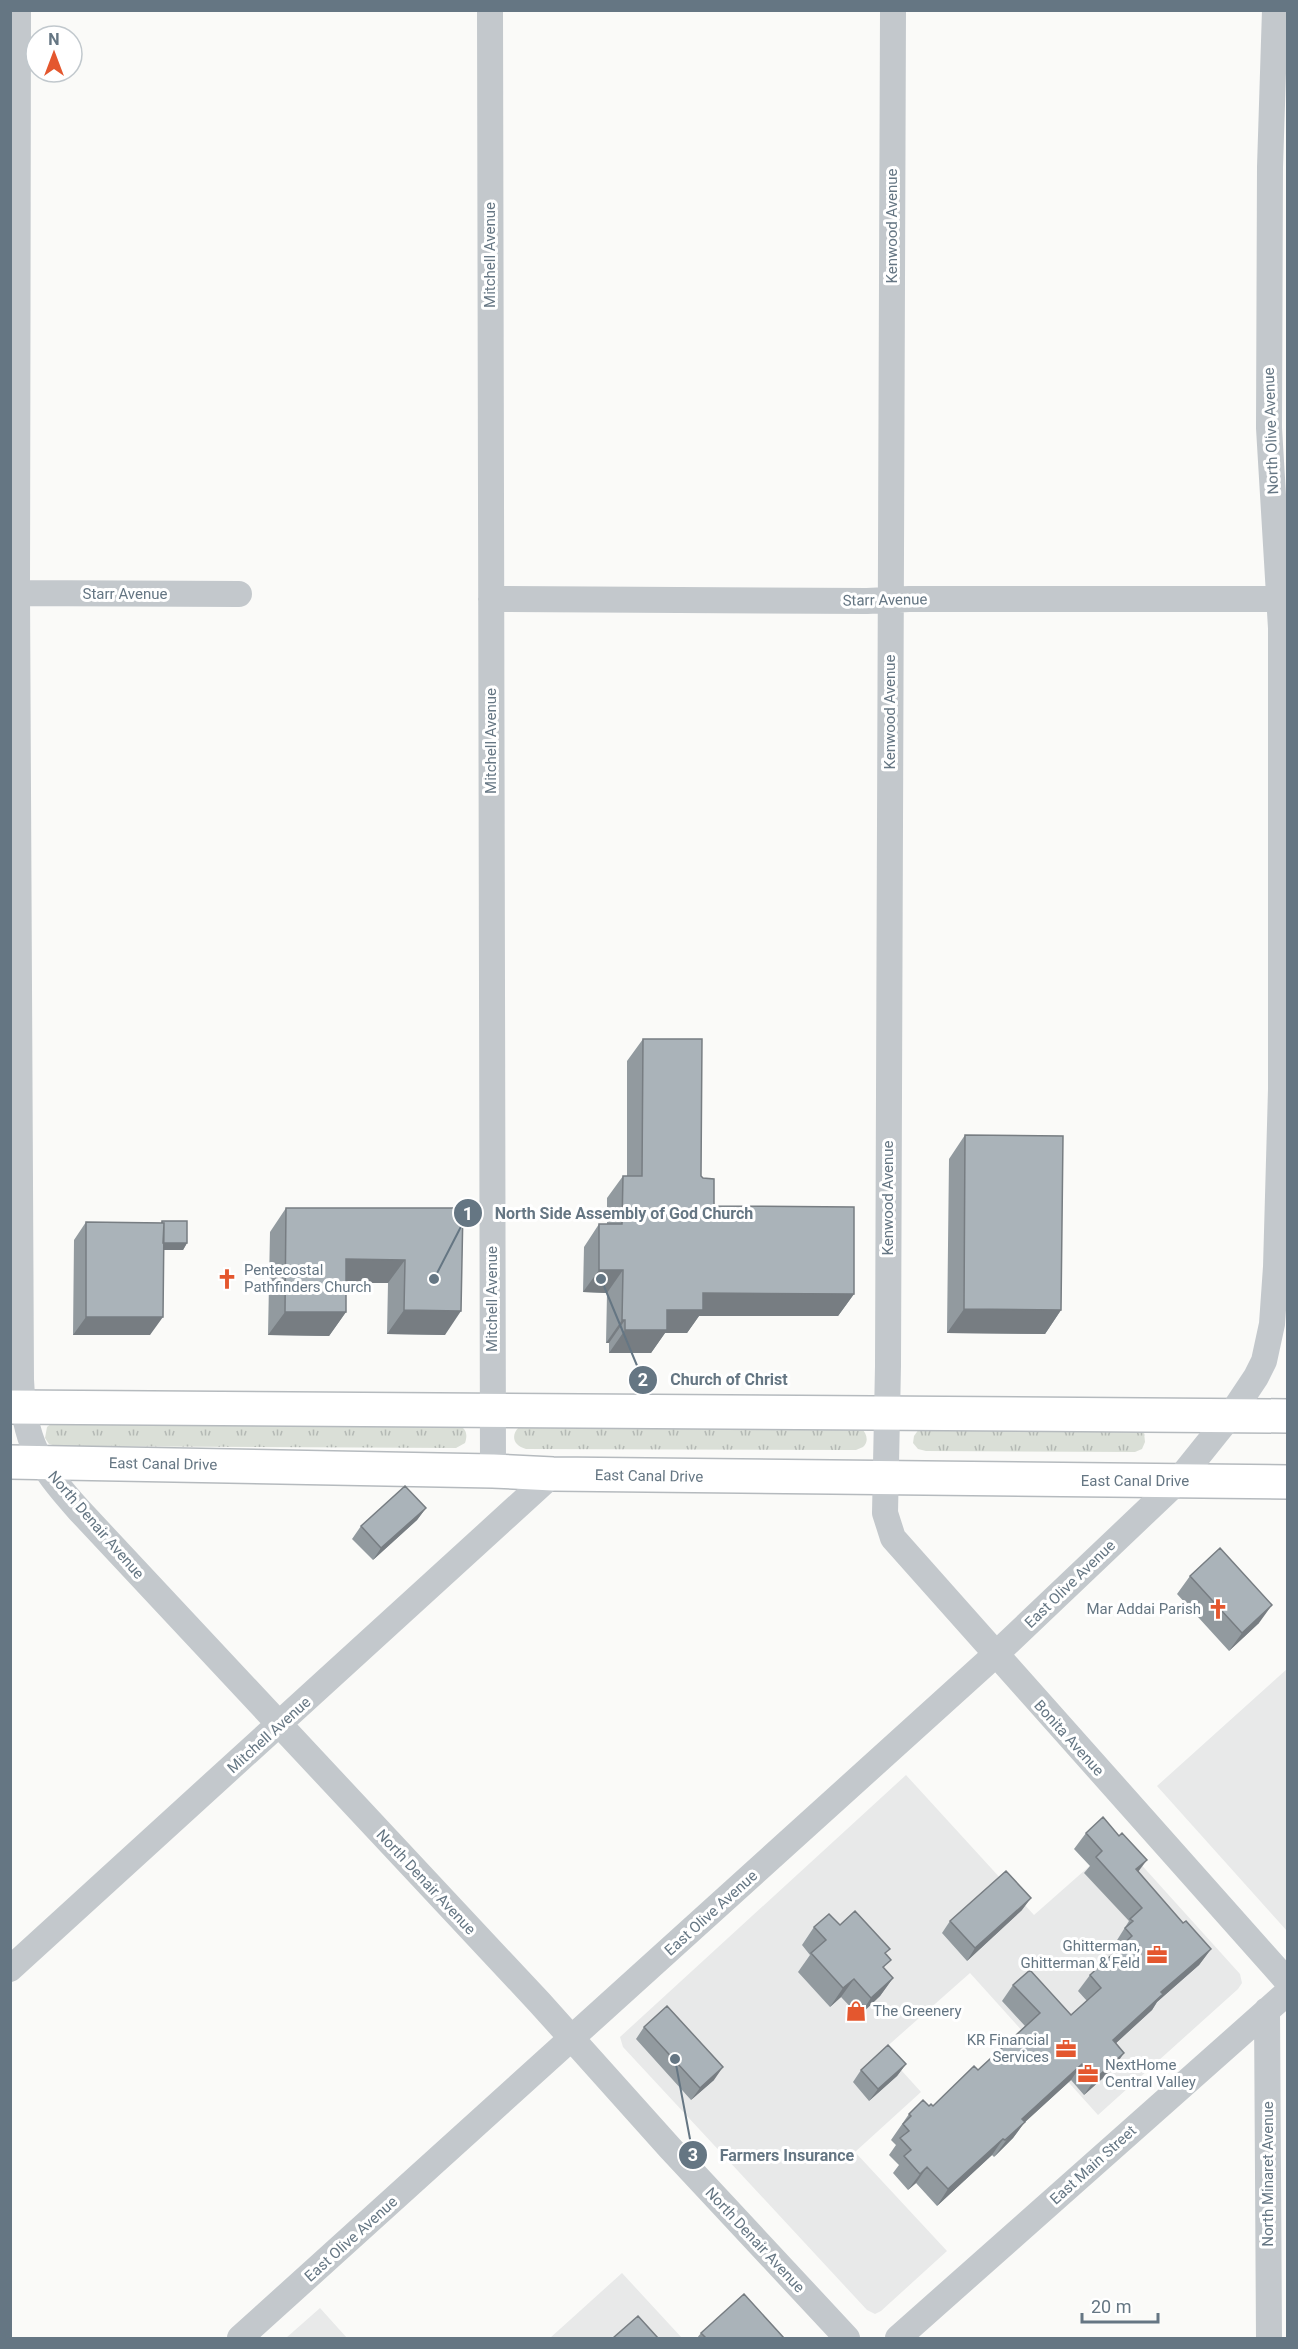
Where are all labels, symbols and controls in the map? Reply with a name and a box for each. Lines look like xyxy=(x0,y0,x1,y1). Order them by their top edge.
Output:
north arrow xyxy=(24,24,84,84)
text: N xyxy=(48,30,60,49)
street label: Kenwood Avenue xyxy=(883,168,901,284)
street label: Mitchell Avenue xyxy=(481,202,499,308)
street label: North Olive Avenue xyxy=(1260,367,1282,495)
street label: Starr Avenue xyxy=(83,585,167,603)
street label: Starr Avenue xyxy=(842,590,928,610)
street label: Kenwood Avenue xyxy=(881,654,899,770)
street label: Mitchell Avenue xyxy=(482,688,500,794)
street label: Kenwood Avenue xyxy=(879,1140,897,1256)
callout: North Side Assembly of God Church xyxy=(453,1196,765,1230)
text: 1 xyxy=(463,1203,473,1224)
text: North Side Assembly of God Church xyxy=(495,1204,753,1223)
street label: Mitchell Avenue xyxy=(483,1246,501,1352)
place label: Pentecostal Pathfinders Church xyxy=(244,1261,372,1296)
church icon: Pentecostal Pathfinders Church xyxy=(215,1267,239,1291)
callout: Church of Christ xyxy=(628,1363,800,1397)
text: 2 xyxy=(638,1369,648,1390)
text: Church of Christ xyxy=(670,1370,788,1389)
street label: East Canal Drive xyxy=(109,1454,217,1474)
street label: East Canal Drive xyxy=(595,1466,703,1486)
street label: North Denair Avenue xyxy=(44,1467,148,1583)
street label: East Canal Drive xyxy=(1081,1472,1189,1490)
street label: East Olive Avenue xyxy=(1021,1536,1119,1632)
church icon: Mar Addai Parish xyxy=(1206,1597,1230,1621)
place label: Mar Addai Parish xyxy=(1086,1600,1201,1618)
street label: Mitchell Avenue xyxy=(224,1693,314,1777)
street label: Bonita Avenue xyxy=(1030,1696,1108,1780)
street label: North Denair Avenue xyxy=(373,1826,479,1938)
street label: East Olive Avenue xyxy=(661,1867,761,1959)
place label: Ghitterman, Ghitterman & Feld xyxy=(1020,1937,1140,1972)
office icon: Ghitterman, Ghitterman & Feld xyxy=(1145,1943,1169,1967)
shop icon: The Greenery xyxy=(844,1999,868,2023)
place label: The Greenery xyxy=(873,2002,962,2020)
place label: KR Financial Services xyxy=(967,2031,1049,2066)
office icon: KR Financial Services xyxy=(1054,2037,1078,2061)
place label: NextHome Central Valley xyxy=(1105,2056,1196,2091)
office icon: NextHome Central Valley xyxy=(1076,2062,1100,2086)
street label: North Minaret Avenue xyxy=(1259,2101,1277,2247)
street label: East Main Street xyxy=(1046,2122,1140,2208)
callout: Farmers Insurance xyxy=(678,2138,866,2172)
text: 3 xyxy=(688,2144,698,2165)
text: Farmers Insurance xyxy=(720,2146,855,2165)
street label: North Denair Avenue xyxy=(702,2184,808,2296)
street label: East Olive Avenue xyxy=(301,2193,401,2285)
scale bar xyxy=(1082,2286,1158,2324)
text: 20 m xyxy=(1091,2296,1131,2317)

